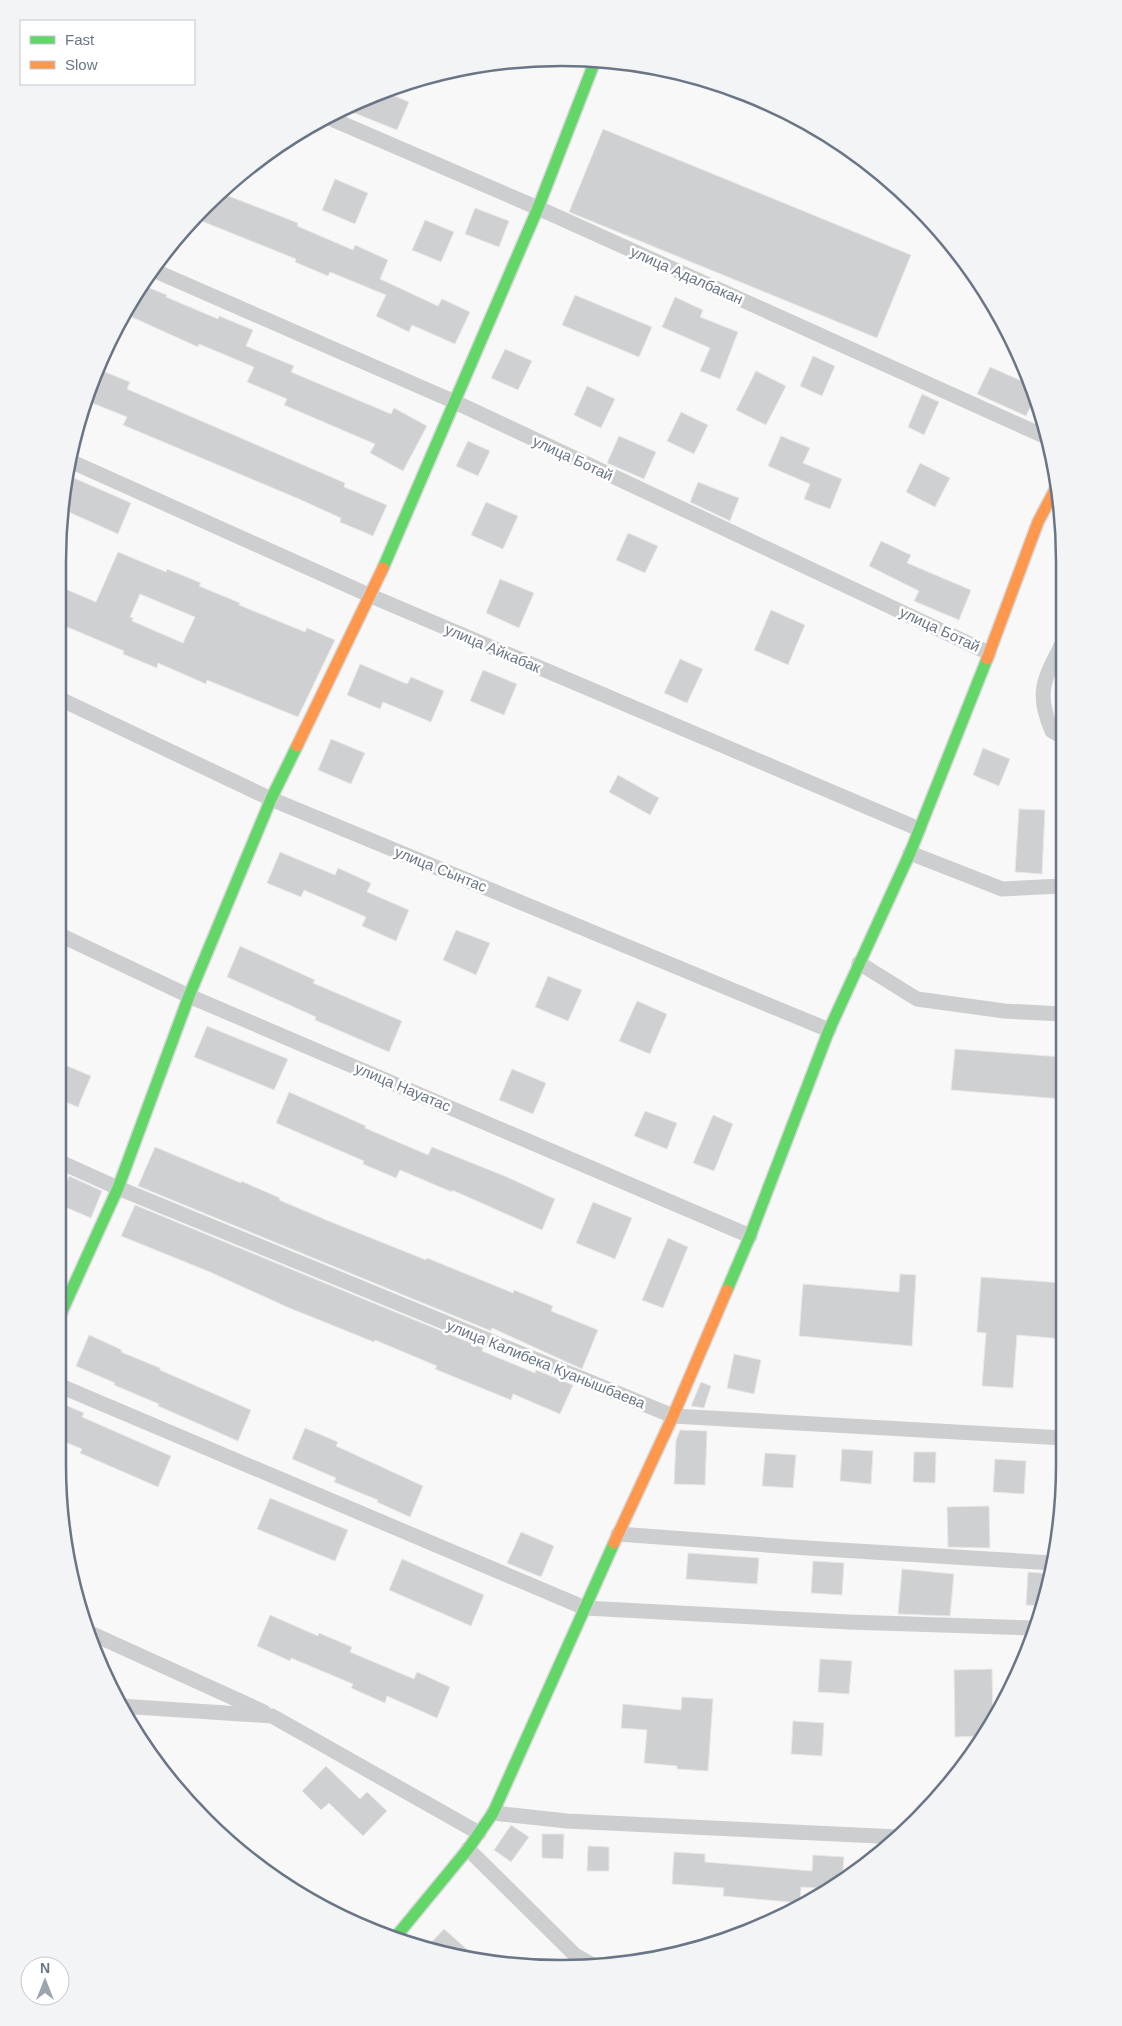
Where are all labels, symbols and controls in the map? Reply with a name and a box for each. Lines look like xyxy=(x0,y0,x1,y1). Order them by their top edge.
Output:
legend xyxy=(20,20,195,85)
text: Fast xyxy=(65,31,95,48)
text: Slow xyxy=(65,56,98,73)
street label: улица Адалбакан xyxy=(628,243,746,307)
street label: улица Ботай xyxy=(530,432,616,484)
street label: улица Ботай xyxy=(897,603,983,655)
street label: улица Айкабак xyxy=(443,620,544,676)
street label: улица Сынтас xyxy=(392,843,490,895)
street label: улица Науатас xyxy=(353,1059,454,1115)
street label: улица Калибека Куанышбаева xyxy=(444,1316,648,1412)
north arrow xyxy=(20,1956,70,2006)
text: N xyxy=(40,1960,50,1976)

